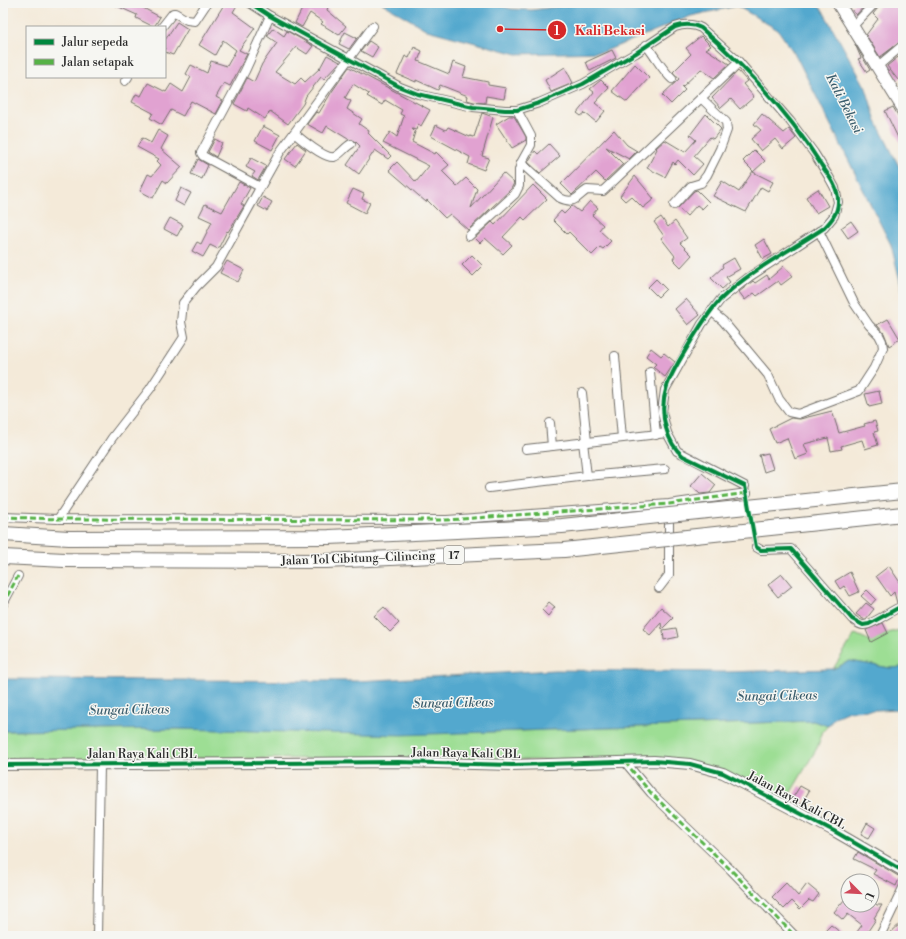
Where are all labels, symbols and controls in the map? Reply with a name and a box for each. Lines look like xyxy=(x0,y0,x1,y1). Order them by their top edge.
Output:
callout: Kali Bekasi xyxy=(547,18,653,43)
text: Kali Bekasi xyxy=(575,23,645,39)
text: 1 xyxy=(554,24,560,39)
legend xyxy=(26,26,166,78)
text: Jalur sepeda xyxy=(61,35,129,50)
text: Jalan setapak xyxy=(61,55,134,70)
water label: Kali Bekasi xyxy=(822,71,866,137)
road number: 17 xyxy=(444,546,464,564)
street label: Jalan Tol Cibitung–Cilincing xyxy=(280,548,436,569)
water label: Sungai Cikeas xyxy=(737,687,817,705)
water label: Sungai Cikeas xyxy=(413,694,493,712)
water label: Sungai Cikeas xyxy=(89,701,169,719)
street label: Jalan Raya Kali CBL xyxy=(410,745,521,762)
street label: Jalan Raya Kali CBL xyxy=(86,747,197,762)
street label: Jalan Raya Kali CBL xyxy=(744,768,849,833)
north arrow xyxy=(840,873,880,913)
text: U xyxy=(860,890,876,904)

